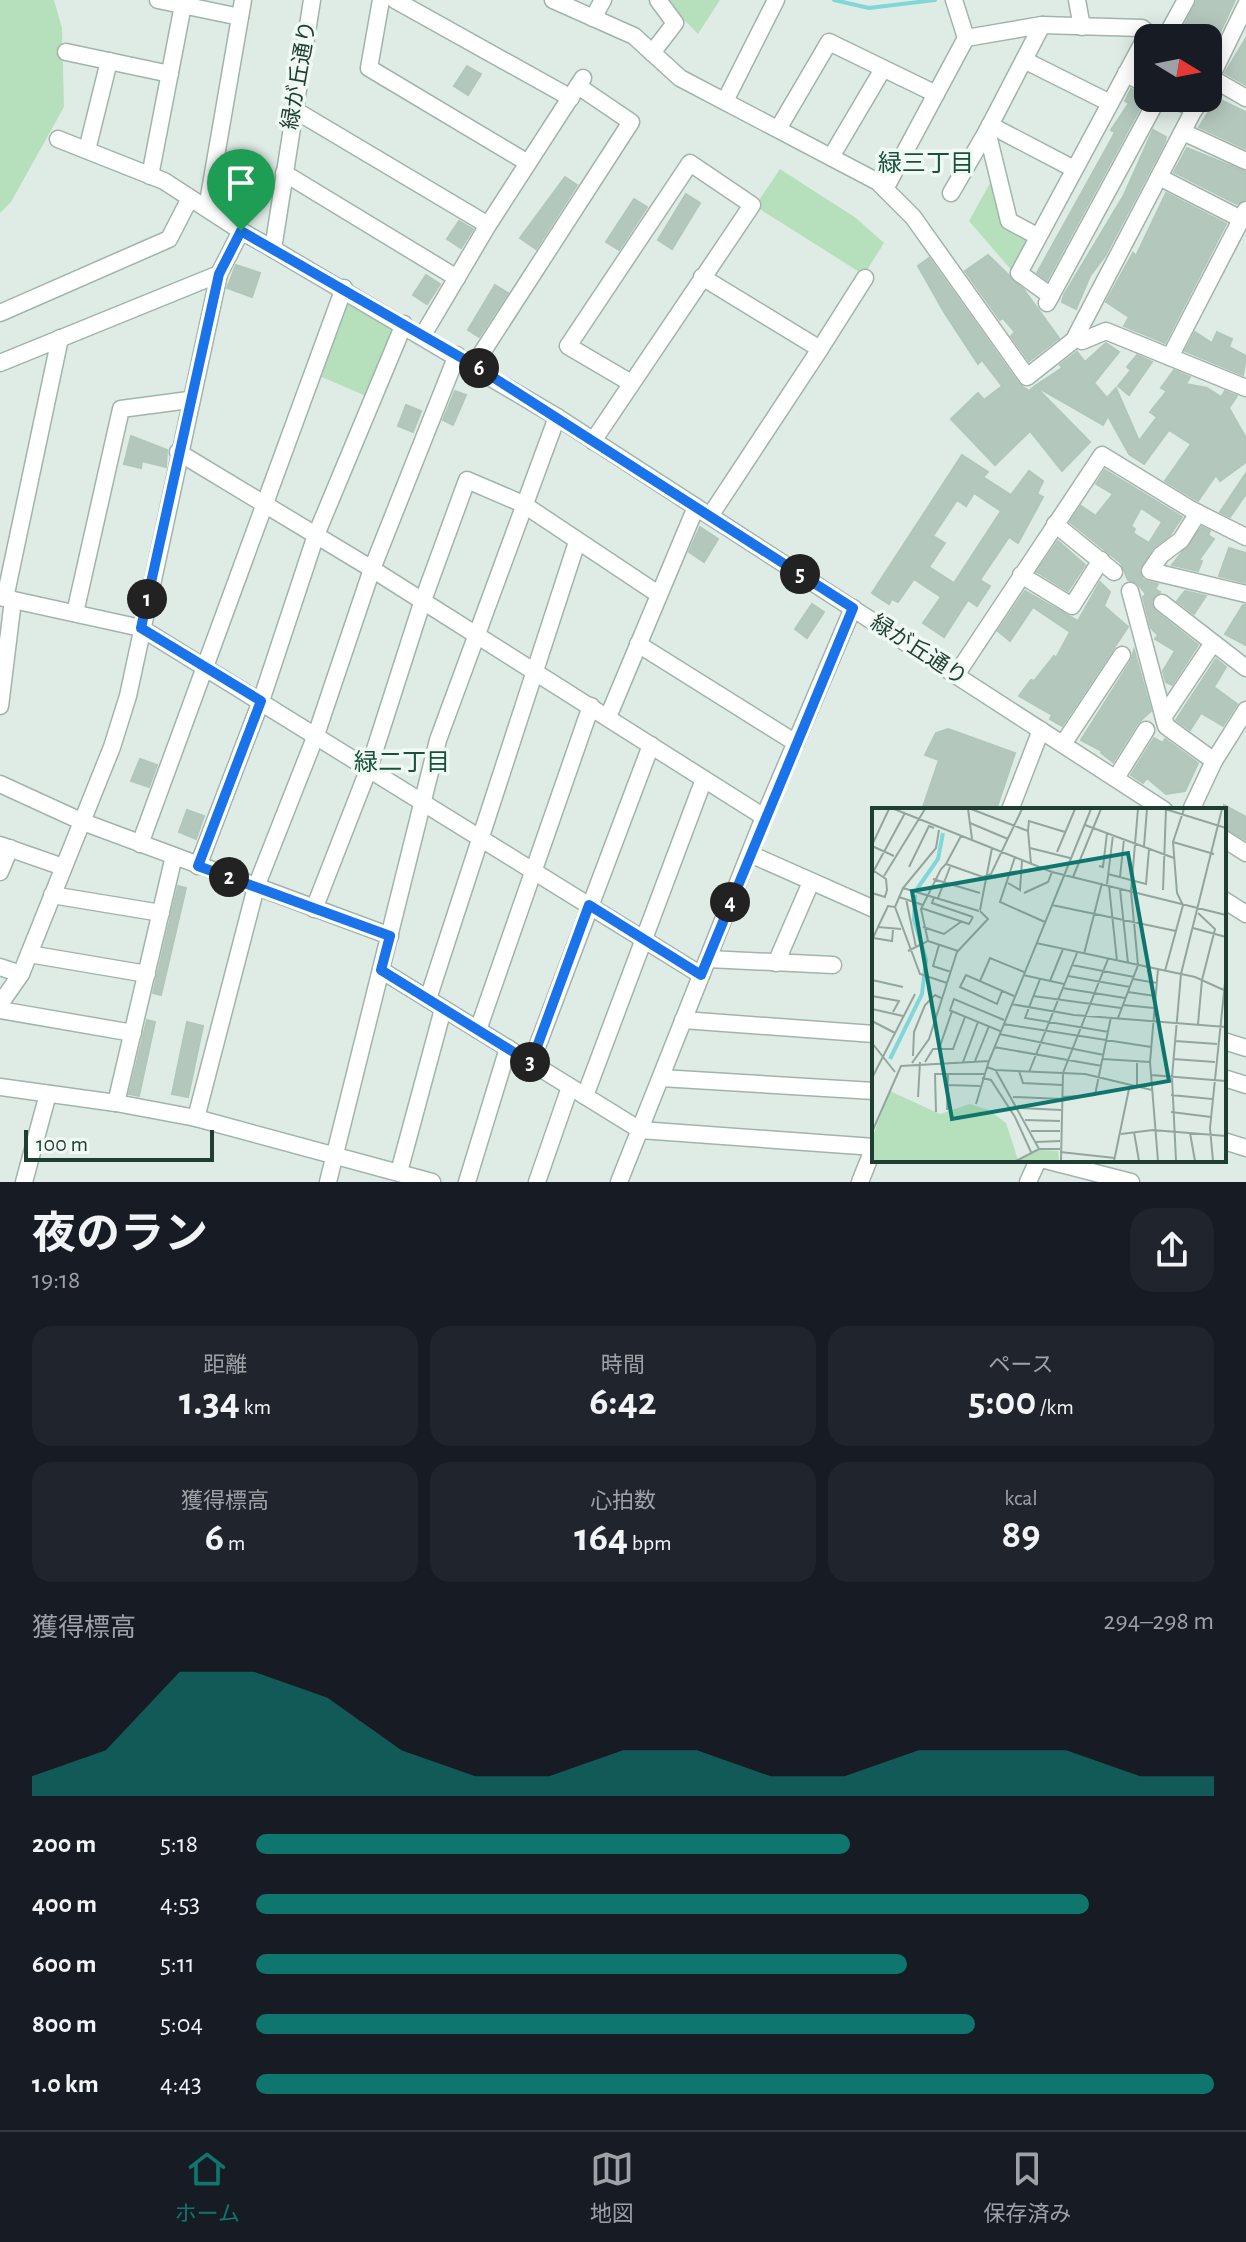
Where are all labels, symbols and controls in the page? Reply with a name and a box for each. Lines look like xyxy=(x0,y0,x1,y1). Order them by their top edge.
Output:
street label: 緑が丘通り xyxy=(278,19,319,131)
north arrow xyxy=(1134,24,1222,112)
map controls xyxy=(1134,24,1222,112)
pin xyxy=(207,149,275,231)
district label: 緑三丁目 xyxy=(878,150,974,176)
icon: arrive xyxy=(219,161,263,205)
pin: 6 xyxy=(459,348,499,388)
text: 6 xyxy=(474,357,484,379)
pin: 5 xyxy=(780,554,820,594)
text: 5 xyxy=(795,563,805,585)
pin: 1 xyxy=(127,579,167,619)
text: 1 xyxy=(143,588,151,610)
street label: 緑が丘通り xyxy=(867,610,972,689)
district label: 緑二丁目 xyxy=(354,749,450,775)
inset map xyxy=(872,808,1226,1162)
pin: 2 xyxy=(209,857,249,897)
text: 2 xyxy=(224,866,234,888)
pin: 4 xyxy=(710,882,750,922)
text: 4 xyxy=(724,891,736,913)
pin: 3 xyxy=(510,1042,550,1082)
text: 3 xyxy=(525,1051,535,1073)
scale bar xyxy=(24,1126,214,1162)
text: 100 m xyxy=(36,1133,88,1155)
button: share xyxy=(1130,1208,1214,1292)
text: 夜のラン xyxy=(32,1213,208,1257)
text: 19:18 xyxy=(32,1267,80,1293)
text: 距離 xyxy=(203,1354,247,1376)
text: 時間 xyxy=(601,1354,645,1376)
text: ペース xyxy=(989,1354,1053,1376)
text: 1.34 xyxy=(179,1382,240,1422)
text: 6:42 xyxy=(589,1382,657,1422)
text: 5:00 xyxy=(968,1382,1036,1422)
text: km xyxy=(240,1396,271,1418)
text: /km xyxy=(1036,1396,1074,1418)
text: kcal xyxy=(1004,1487,1038,1509)
text: 獲得標高 xyxy=(181,1490,269,1512)
text: 心拍数 xyxy=(590,1490,656,1512)
text: 89 xyxy=(1001,1515,1041,1555)
text: 6 xyxy=(205,1518,224,1558)
text: 164 xyxy=(574,1518,628,1558)
text: m xyxy=(224,1532,245,1554)
text: bpm xyxy=(628,1532,672,1554)
text: 294–298 m xyxy=(1104,1608,1214,1634)
text: 獲得標高 xyxy=(32,1615,136,1641)
text: 200 m xyxy=(32,1831,96,1857)
text: 5:18 xyxy=(160,1831,198,1857)
text: 400 m xyxy=(32,1891,97,1917)
text: 4:53 xyxy=(160,1891,200,1917)
text: 600 m xyxy=(32,1951,97,1977)
text: 5:11 xyxy=(160,1951,195,1977)
text: 800 m xyxy=(32,2011,97,2037)
text: 5:04 xyxy=(160,2011,203,2037)
text: 1.0 km xyxy=(32,2071,99,2097)
text: 4:43 xyxy=(160,2071,202,2097)
tab: ホーム xyxy=(175,2147,240,2227)
tab: 地図 xyxy=(590,2147,634,2227)
tab: 保存済み xyxy=(983,2147,1071,2227)

